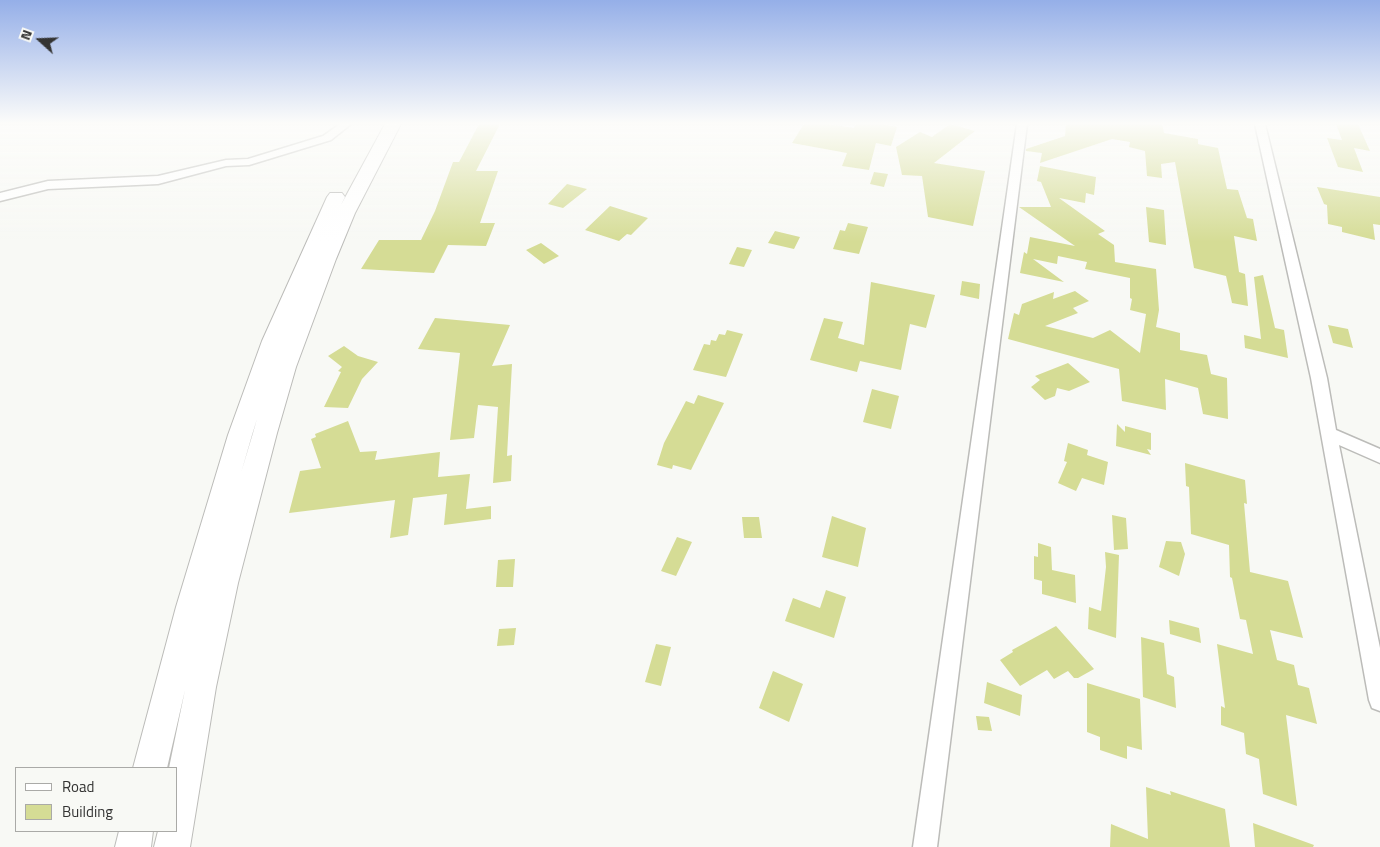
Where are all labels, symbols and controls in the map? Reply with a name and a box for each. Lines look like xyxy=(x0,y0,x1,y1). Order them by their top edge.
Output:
north arrow xyxy=(15,15,65,65)
text: N xyxy=(14,27,37,43)
legend xyxy=(15,767,178,832)
text: Road xyxy=(62,775,94,798)
text: Building xyxy=(62,800,113,823)

